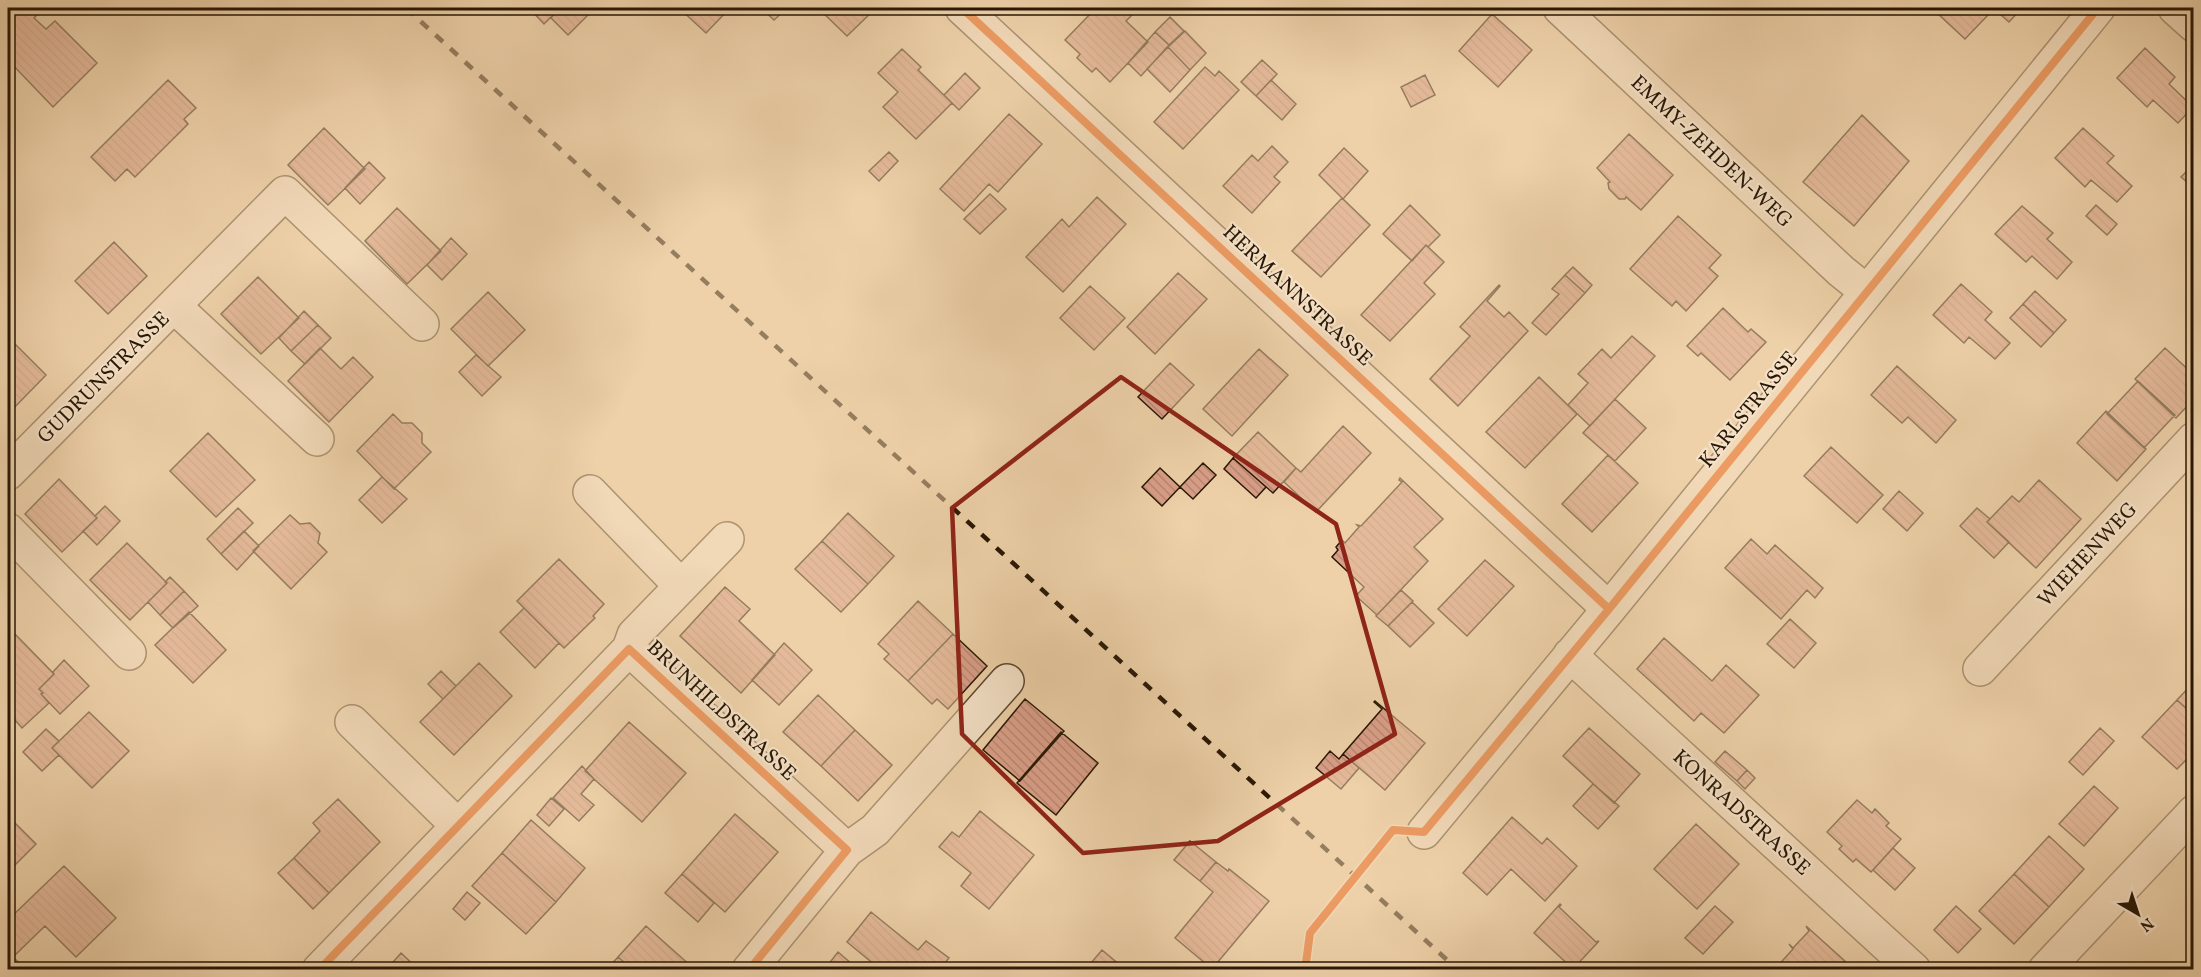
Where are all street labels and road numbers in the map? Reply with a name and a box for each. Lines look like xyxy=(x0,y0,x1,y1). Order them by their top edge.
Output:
street label: EMMY-ZEHDEN-WEG xyxy=(1623,69,1798,235)
street label: HERMANNSTRASSE xyxy=(1216,219,1378,373)
street label: GUDRUNSTRASSE xyxy=(31,305,177,451)
street label: KARLSTRASSE xyxy=(1693,345,1805,474)
street label: WIEHENWEG xyxy=(2032,496,2144,614)
street label: BRUNHILDSTRASSE xyxy=(640,634,802,788)
street label: KONRADSTRASSE xyxy=(1666,743,1816,883)

